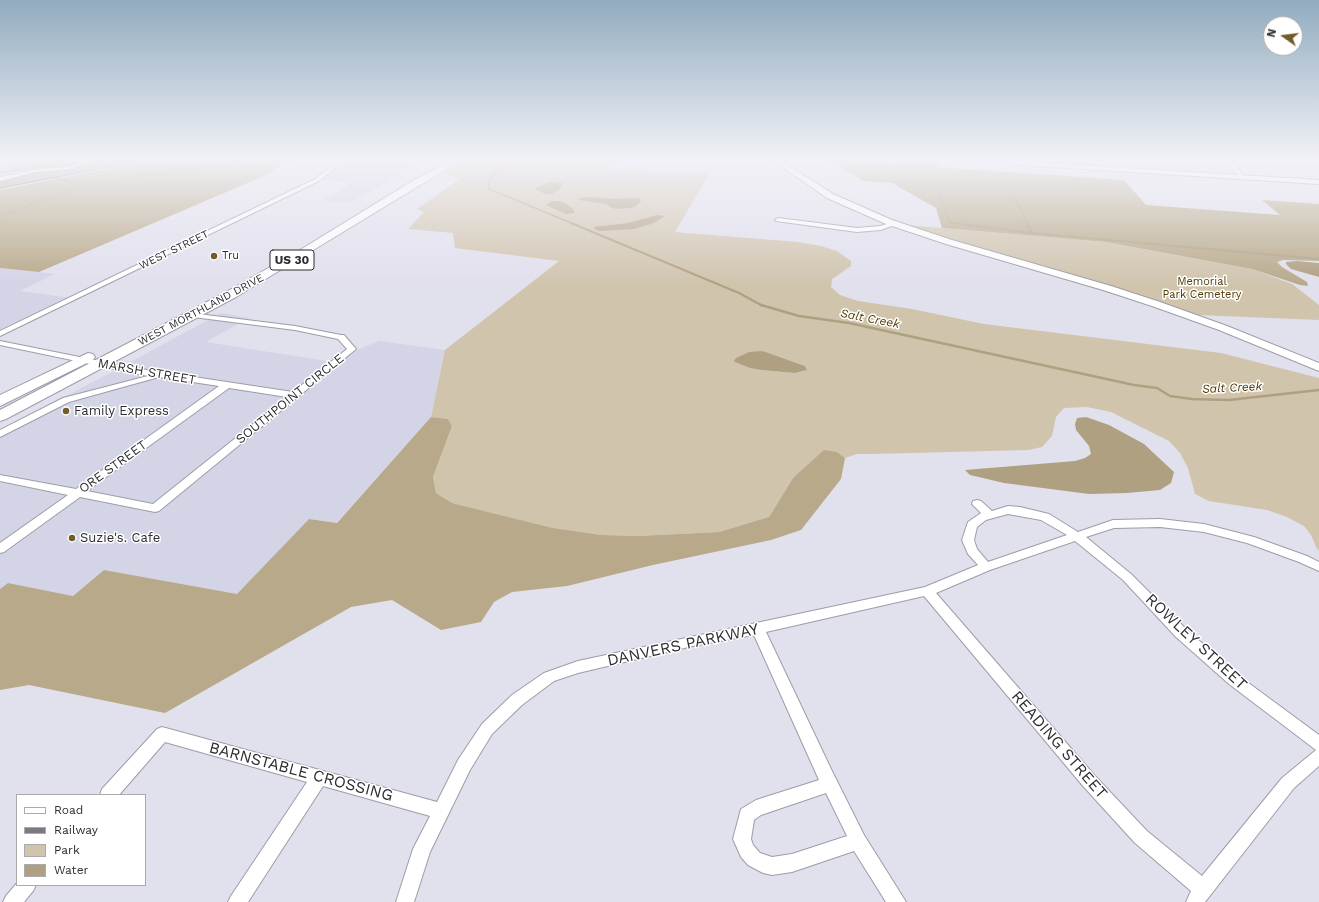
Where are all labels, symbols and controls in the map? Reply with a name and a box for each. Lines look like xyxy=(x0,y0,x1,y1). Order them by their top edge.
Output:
north arrow xyxy=(1263,16,1303,56)
text: N xyxy=(1265,28,1279,39)
street label: WEST STREET xyxy=(137,227,211,273)
place label: Tru xyxy=(222,249,239,263)
road number: US 30 xyxy=(270,250,314,270)
marker: Tru xyxy=(209,251,219,261)
street label: WEST MORTHLAND DRIVE xyxy=(136,271,266,349)
park label: Memorial Park Cemetery xyxy=(1162,275,1242,301)
water label: Salt Creek xyxy=(839,306,901,332)
street label: SOUTHPOINT CIRCLE xyxy=(233,351,347,447)
street label: MARSH STREET xyxy=(97,356,197,388)
water label: Salt Creek xyxy=(1202,379,1262,397)
place label: Family Express xyxy=(74,403,169,419)
marker: Family Express xyxy=(61,406,71,416)
street label: ORE STREET xyxy=(76,437,150,497)
place label: Suzie's. Cafe xyxy=(80,530,160,546)
marker: Suzie's. Cafe xyxy=(67,533,77,543)
street label: ROWLEY STREET xyxy=(1141,590,1251,694)
street label: DANVERS PARKWAY xyxy=(605,620,761,670)
street label: READING STREET xyxy=(1007,687,1111,803)
street label: BARNSTABLE CROSSING xyxy=(207,738,395,806)
legend xyxy=(16,794,146,886)
text: Road xyxy=(54,803,83,817)
text: Railway xyxy=(54,823,98,837)
text: Park xyxy=(54,843,80,857)
text: Water xyxy=(54,863,88,877)

